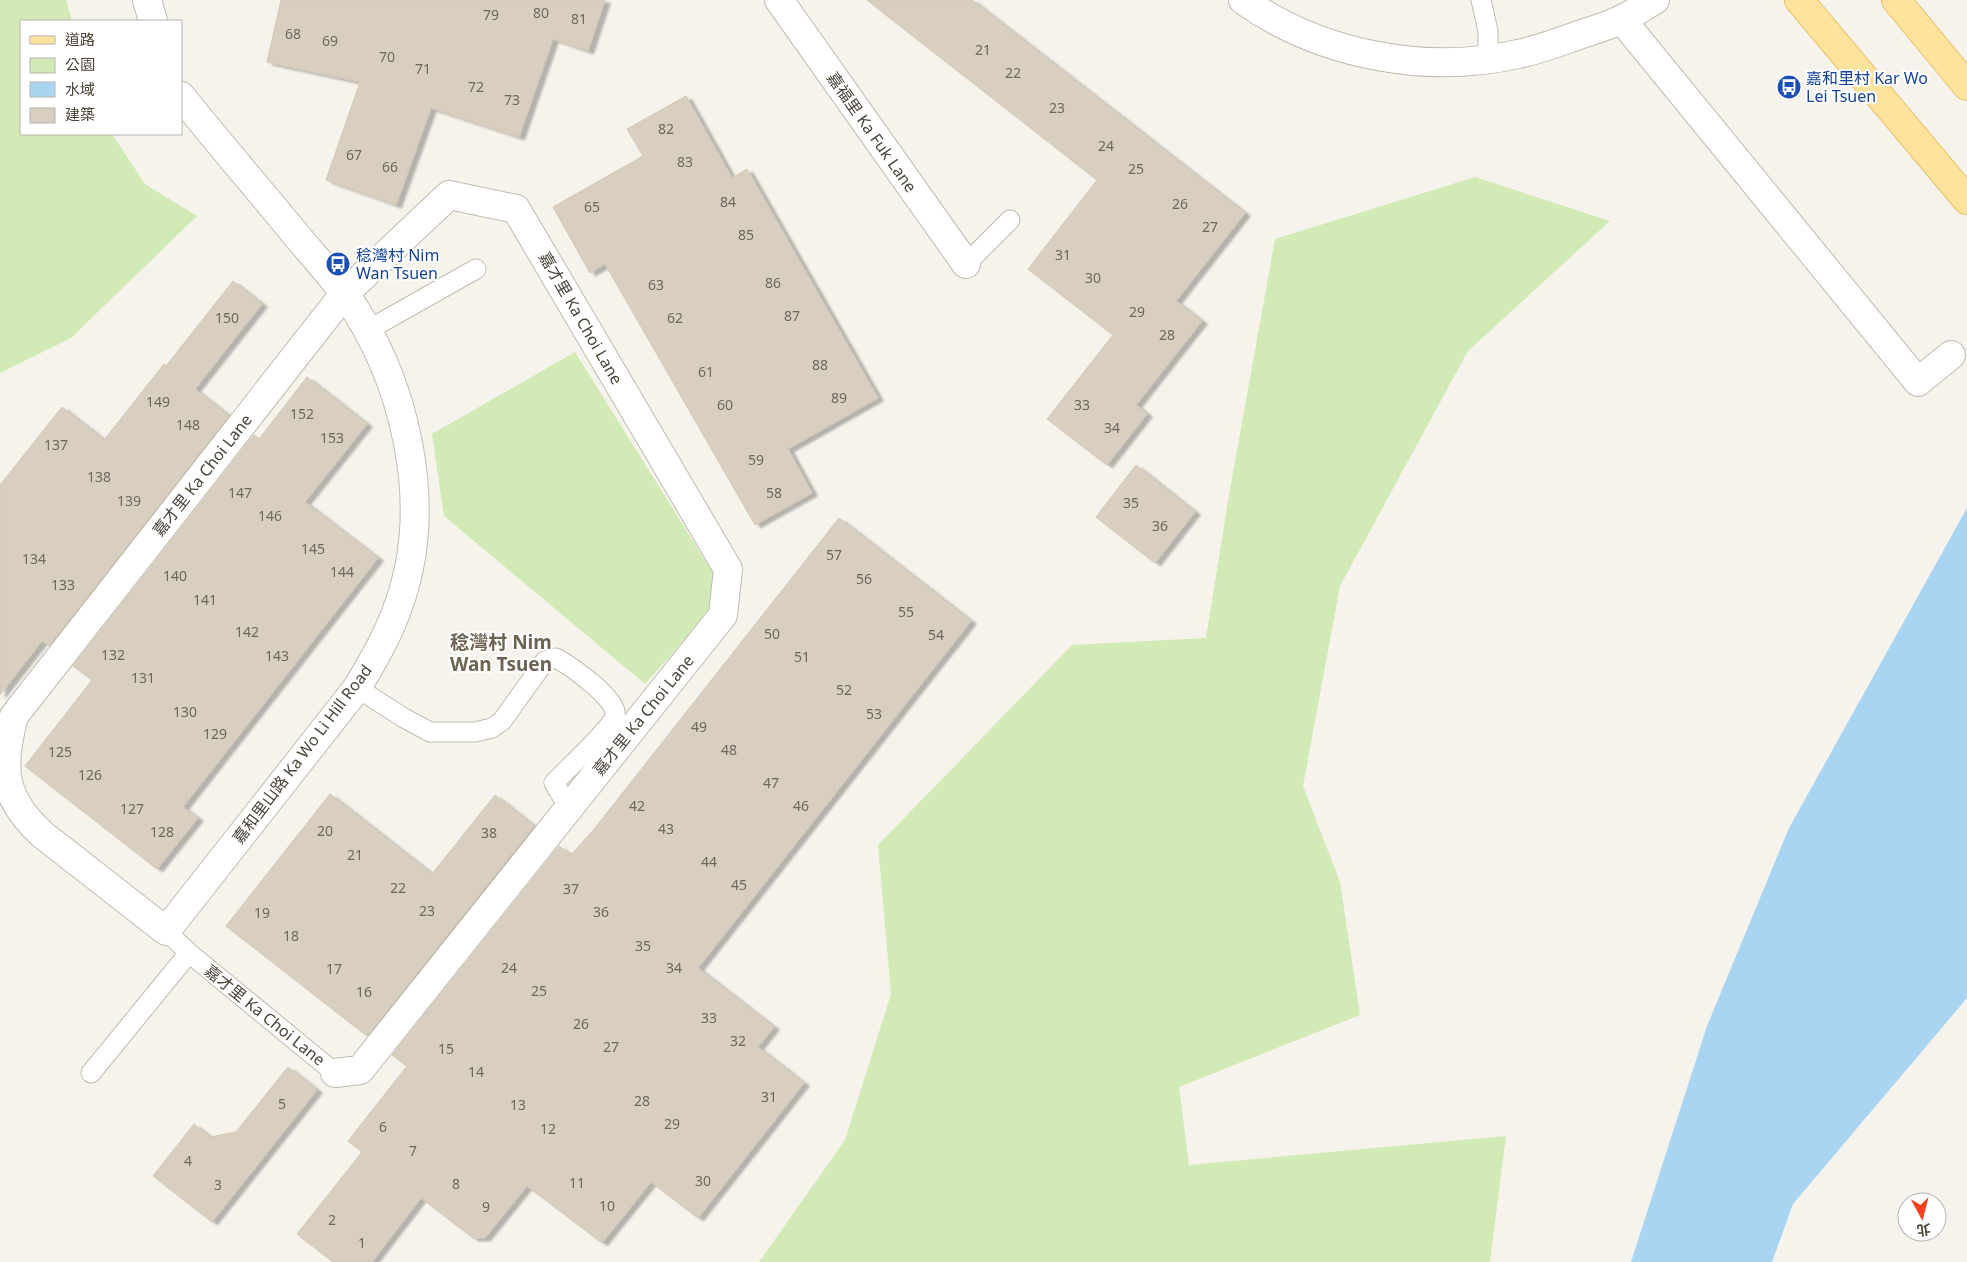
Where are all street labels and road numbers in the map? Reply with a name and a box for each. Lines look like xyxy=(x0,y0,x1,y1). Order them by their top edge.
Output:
street label: 嘉福里 Ka Fuk Lane xyxy=(822,67,922,197)
street label: 嘉才里 Ka Choi Lane xyxy=(534,248,628,388)
street label: 嘉才里 Ka Choi Lane xyxy=(147,409,257,541)
street label: 嘉才里 Ka Choi Lane xyxy=(587,650,699,780)
street label: 嘉和里山路 Ka Wo Li Hill Road xyxy=(227,660,377,848)
street label: 嘉才里 Ka Choi Lane xyxy=(200,959,330,1071)

